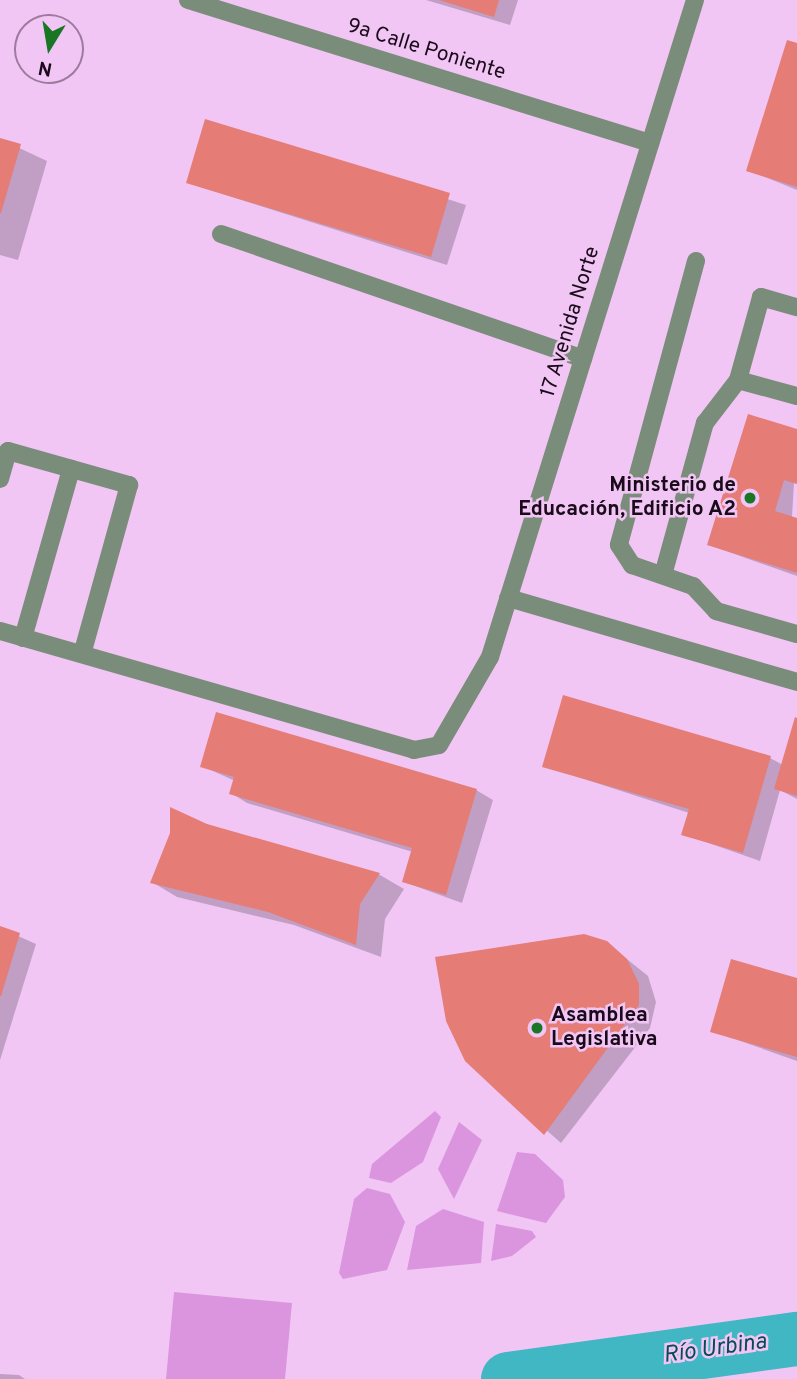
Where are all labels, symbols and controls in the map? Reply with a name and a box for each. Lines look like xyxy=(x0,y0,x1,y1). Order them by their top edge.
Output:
north arrow xyxy=(14,14,84,84)
street label: 9a Calle Poniente xyxy=(344,14,508,86)
text: N xyxy=(36,55,54,81)
street label: 17 Avenida Norte xyxy=(536,243,606,401)
place label: Ministerio de Educación, Edificio A2 xyxy=(517,473,736,523)
marker: Ministerio de Educación, Edificio A2 xyxy=(742,490,758,506)
place label: Asamblea Legislativa xyxy=(551,1003,658,1053)
marker: Asamblea Legislativa xyxy=(529,1020,545,1036)
water label: Río Urbina xyxy=(662,1329,768,1371)

